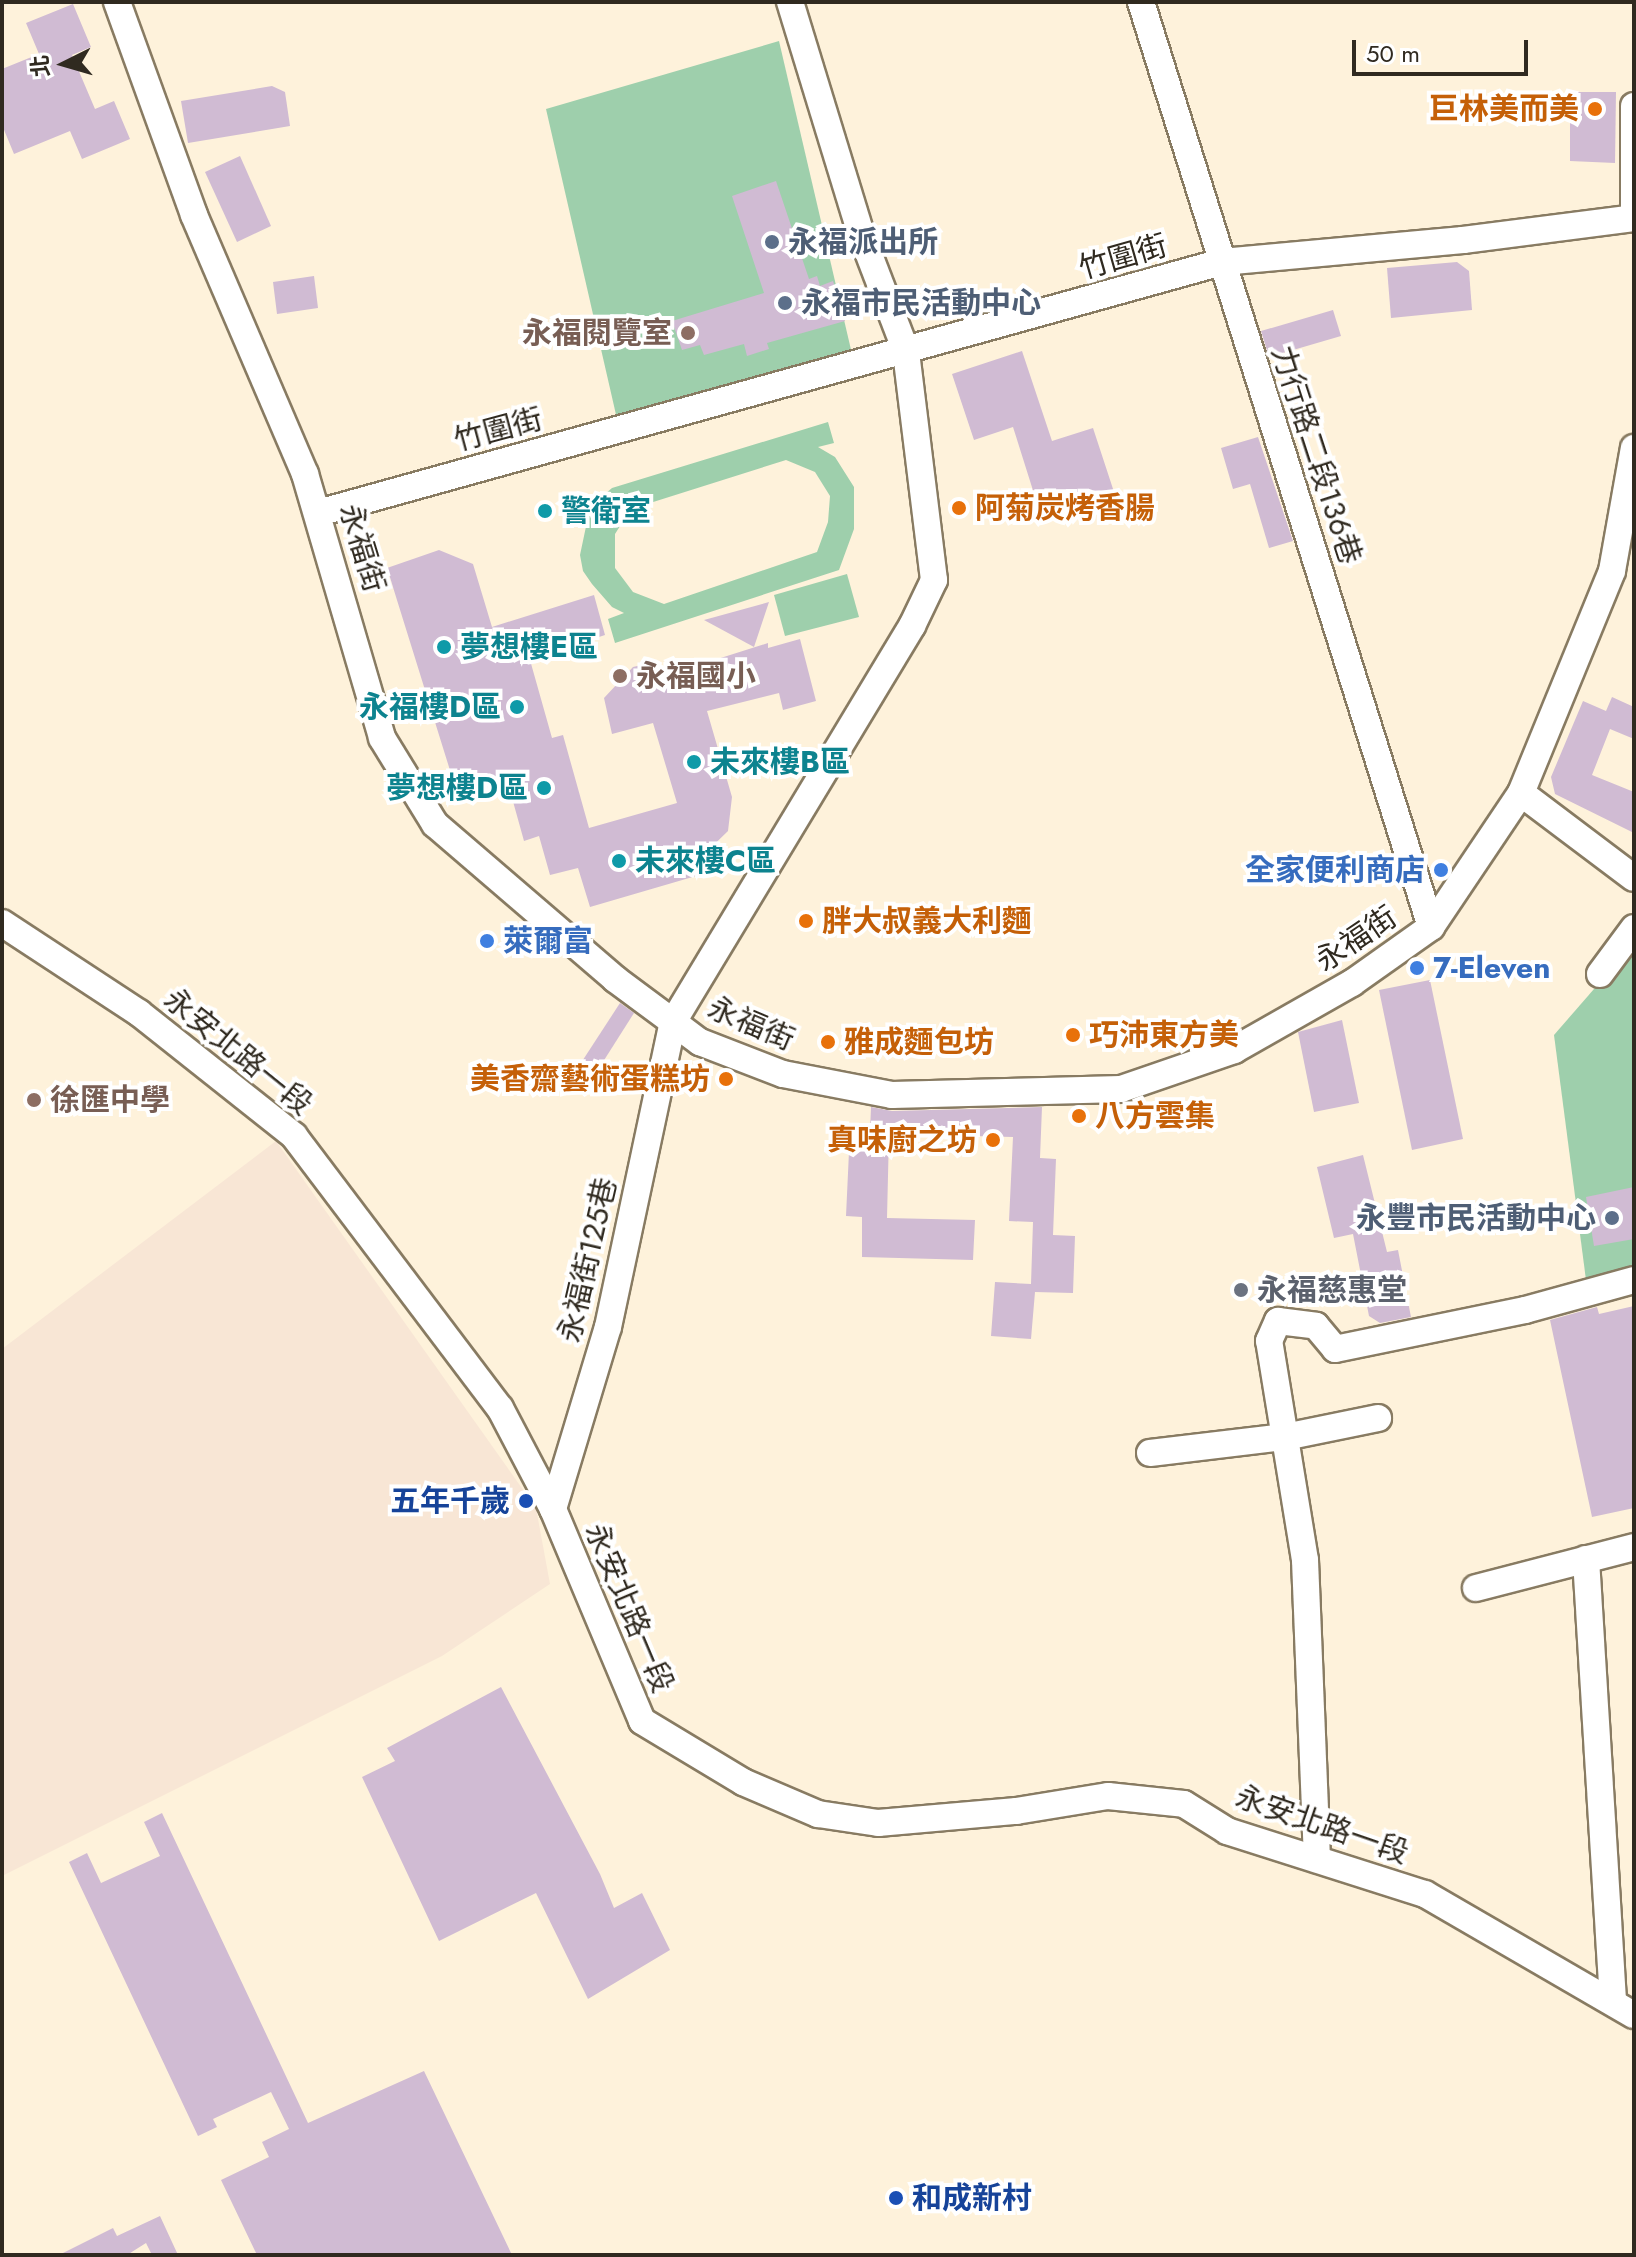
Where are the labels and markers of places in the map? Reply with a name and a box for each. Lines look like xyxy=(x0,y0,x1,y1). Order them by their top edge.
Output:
place label: 巨林美而美 xyxy=(1429,91,1579,127)
marker: 巨林美而美 xyxy=(1586,100,1604,118)
place label: 永福派出所 xyxy=(788,224,938,260)
marker: 永福派出所 xyxy=(763,233,781,251)
place label: 永福市民活動中心 xyxy=(801,285,1041,321)
marker: 永福市民活動中心 xyxy=(776,294,794,312)
place label: 永福閱覽室 xyxy=(522,315,672,351)
marker: 永福閱覽室 xyxy=(679,324,697,342)
place label: 阿菊炭烤香腸 xyxy=(975,490,1155,526)
place label: 警衛室 xyxy=(561,493,651,529)
marker: 阿菊炭烤香腸 xyxy=(950,499,968,517)
marker: 警衛室 xyxy=(536,502,554,520)
place label: 夢想樓E區 xyxy=(460,629,598,665)
marker: 夢想樓E區 xyxy=(435,638,453,656)
place label: 永福國小 xyxy=(636,658,756,694)
marker: 永福國小 xyxy=(611,667,629,685)
place label: 永福樓D區 xyxy=(359,689,501,725)
marker: 永福樓D區 xyxy=(508,698,526,716)
place label: 未來樓B區 xyxy=(710,744,850,780)
marker: 未來樓B區 xyxy=(685,753,703,771)
place label: 夢想樓D區 xyxy=(386,770,528,806)
marker: 夢想樓D區 xyxy=(535,779,553,797)
place label: 未來樓C區 xyxy=(635,843,776,879)
marker: 未來樓C區 xyxy=(610,852,628,870)
place label: 全家便利商店 xyxy=(1245,852,1425,888)
marker: 全家便利商店 xyxy=(1432,861,1450,879)
place label: 胖大叔義大利麵 xyxy=(822,903,1032,939)
marker: 胖大叔義大利麵 xyxy=(797,912,815,930)
place label: 萊爾富 xyxy=(503,923,593,959)
marker: 萊爾富 xyxy=(478,932,496,950)
place label: 7-Eleven xyxy=(1433,950,1550,986)
marker: 7-Eleven xyxy=(1408,959,1426,977)
place label: 巧沛東方美 xyxy=(1089,1017,1239,1053)
place label: 雅成麵包坊 xyxy=(844,1024,994,1060)
marker: 巧沛東方美 xyxy=(1064,1026,1082,1044)
marker: 雅成麵包坊 xyxy=(819,1033,837,1051)
place label: 美香齋藝術蛋糕坊 xyxy=(470,1061,710,1097)
marker: 美香齋藝術蛋糕坊 xyxy=(717,1070,735,1088)
place label: 徐匯中學 xyxy=(50,1082,170,1118)
marker: 徐匯中學 xyxy=(25,1091,43,1109)
place label: 八方雲集 xyxy=(1095,1098,1215,1134)
marker: 八方雲集 xyxy=(1070,1107,1088,1125)
place label: 真味廚之坊 xyxy=(827,1122,977,1158)
marker: 真味廚之坊 xyxy=(984,1131,1002,1149)
place label: 永豐市民活動中心 xyxy=(1356,1200,1596,1236)
marker: 永豐市民活動中心 xyxy=(1603,1209,1621,1227)
place label: 永福慈惠堂 xyxy=(1257,1272,1407,1308)
marker: 永福慈惠堂 xyxy=(1232,1281,1250,1299)
place label: 五年千歲 xyxy=(390,1483,510,1519)
marker: 五年千歲 xyxy=(517,1492,535,1510)
place label: 和成新村 xyxy=(912,2180,1032,2216)
marker: 和成新村 xyxy=(887,2189,905,2207)

